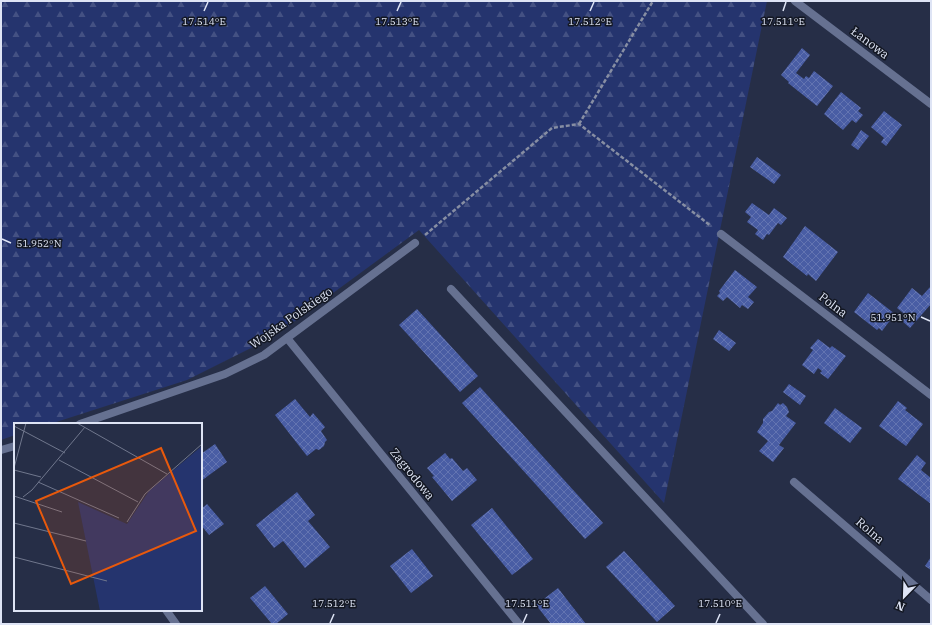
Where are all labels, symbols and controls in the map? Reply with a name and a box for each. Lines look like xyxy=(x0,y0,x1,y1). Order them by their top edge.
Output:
text: 17.514°E xyxy=(182,15,226,28)
text: 17.513°E xyxy=(375,15,419,28)
text: 17.512°E xyxy=(568,15,612,28)
text: 17.511°E xyxy=(761,15,805,28)
street label: Łanowa xyxy=(848,23,893,62)
text: 51.952°N xyxy=(16,237,62,250)
street label: Wojska Polskiego xyxy=(246,283,335,352)
street label: Polna xyxy=(816,289,851,320)
text: 51.951°N xyxy=(870,311,916,324)
inset map xyxy=(14,423,202,611)
street label: Zagrodowa xyxy=(387,445,438,503)
street label: Rolna xyxy=(853,514,888,547)
north arrow xyxy=(884,577,924,617)
text: 17.512°E xyxy=(312,597,356,610)
text: 17.511°E xyxy=(505,597,549,610)
text: 17.510°E xyxy=(698,597,742,610)
text: N xyxy=(893,598,907,614)

